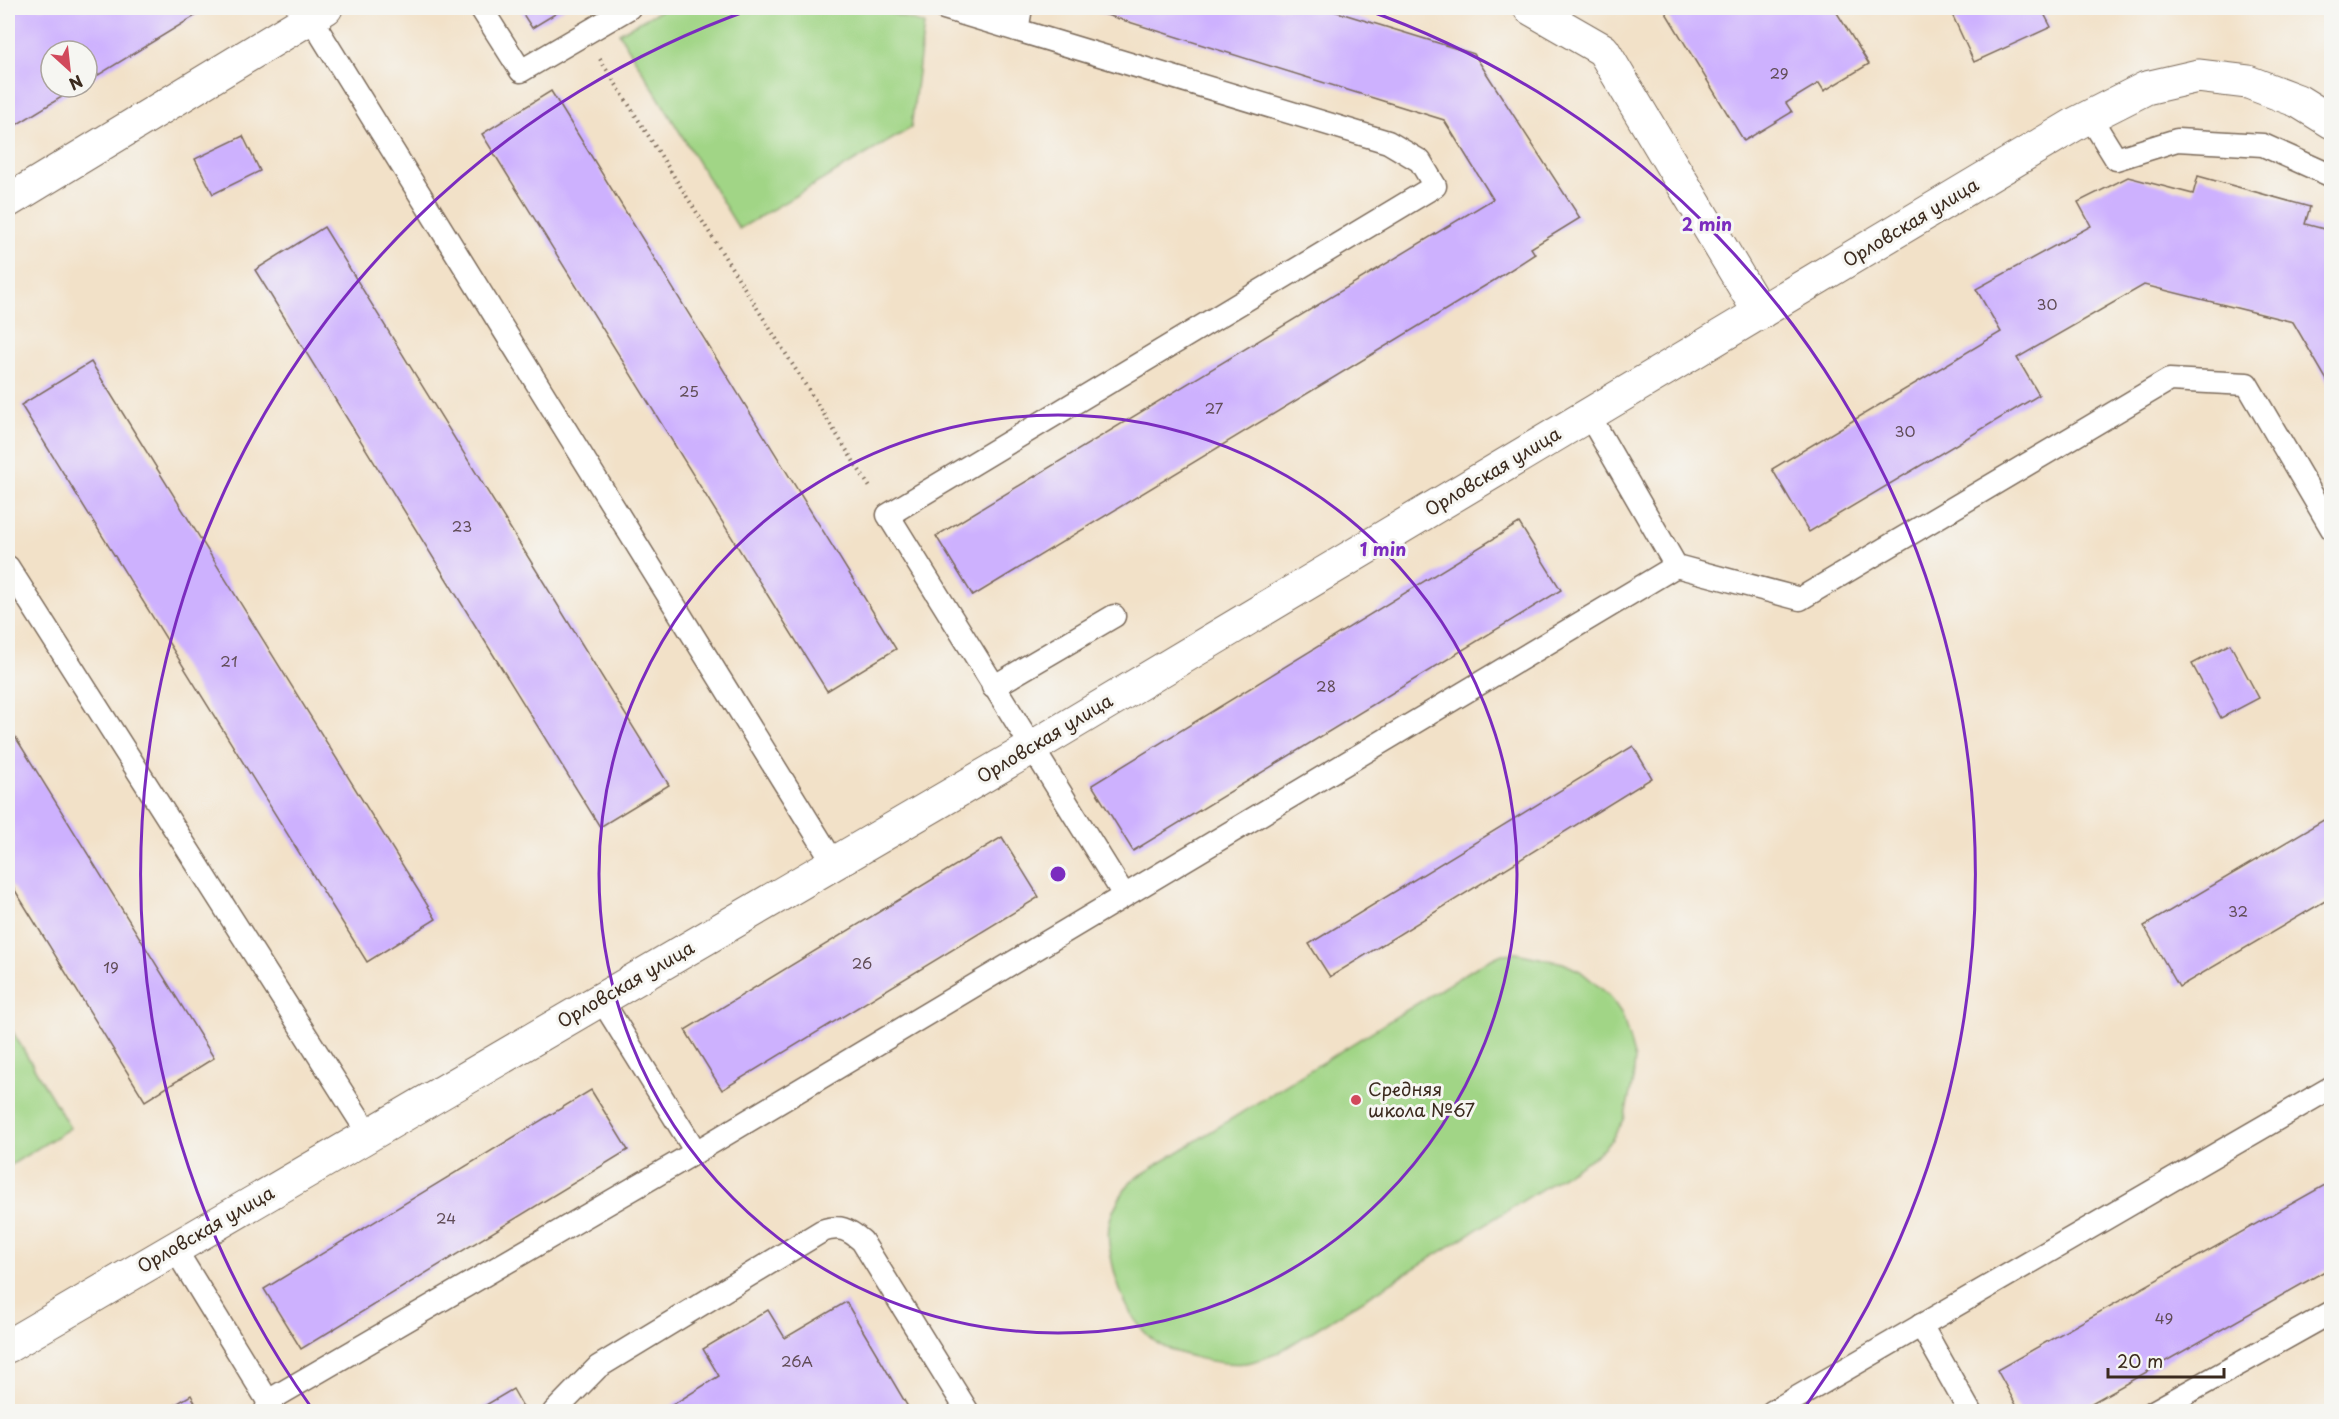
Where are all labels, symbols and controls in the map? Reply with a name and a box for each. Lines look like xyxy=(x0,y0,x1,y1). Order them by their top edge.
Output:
north arrow xyxy=(39,39,99,99)
house number: 29 xyxy=(1769,61,1789,84)
text: N xyxy=(65,70,87,97)
street label: Орловская улица xyxy=(1837,170,1984,273)
text: 2 min xyxy=(1682,210,1732,237)
house number: 30 xyxy=(2037,292,2057,315)
house number: 25 xyxy=(679,379,699,402)
house number: 27 xyxy=(1205,396,1224,419)
street label: Орловская улица xyxy=(1419,419,1566,522)
house number: 30 xyxy=(1895,419,1915,442)
house number: 23 xyxy=(452,514,472,537)
text: 1 min xyxy=(1360,535,1406,562)
house number: 21 xyxy=(220,649,238,672)
house number: 28 xyxy=(1316,674,1336,697)
street label: Орловская улица xyxy=(971,686,1118,789)
centre of rings xyxy=(1048,864,1068,884)
house number: 32 xyxy=(2228,899,2248,922)
street label: Орловская улица xyxy=(552,933,699,1034)
house number: 26 xyxy=(852,951,872,974)
house number: 19 xyxy=(103,955,119,978)
place label: Средняя школа №67 xyxy=(1368,1075,1475,1123)
marker: Средняя школа №67 xyxy=(1349,1093,1363,1107)
street label: Орловская улица xyxy=(132,1178,279,1279)
house number: 24 xyxy=(436,1206,456,1229)
house number: 49 xyxy=(2155,1306,2173,1329)
scale bar xyxy=(2108,1341,2224,1379)
text: 20 m xyxy=(2117,1347,2163,1374)
house number: 26А xyxy=(781,1349,813,1372)

